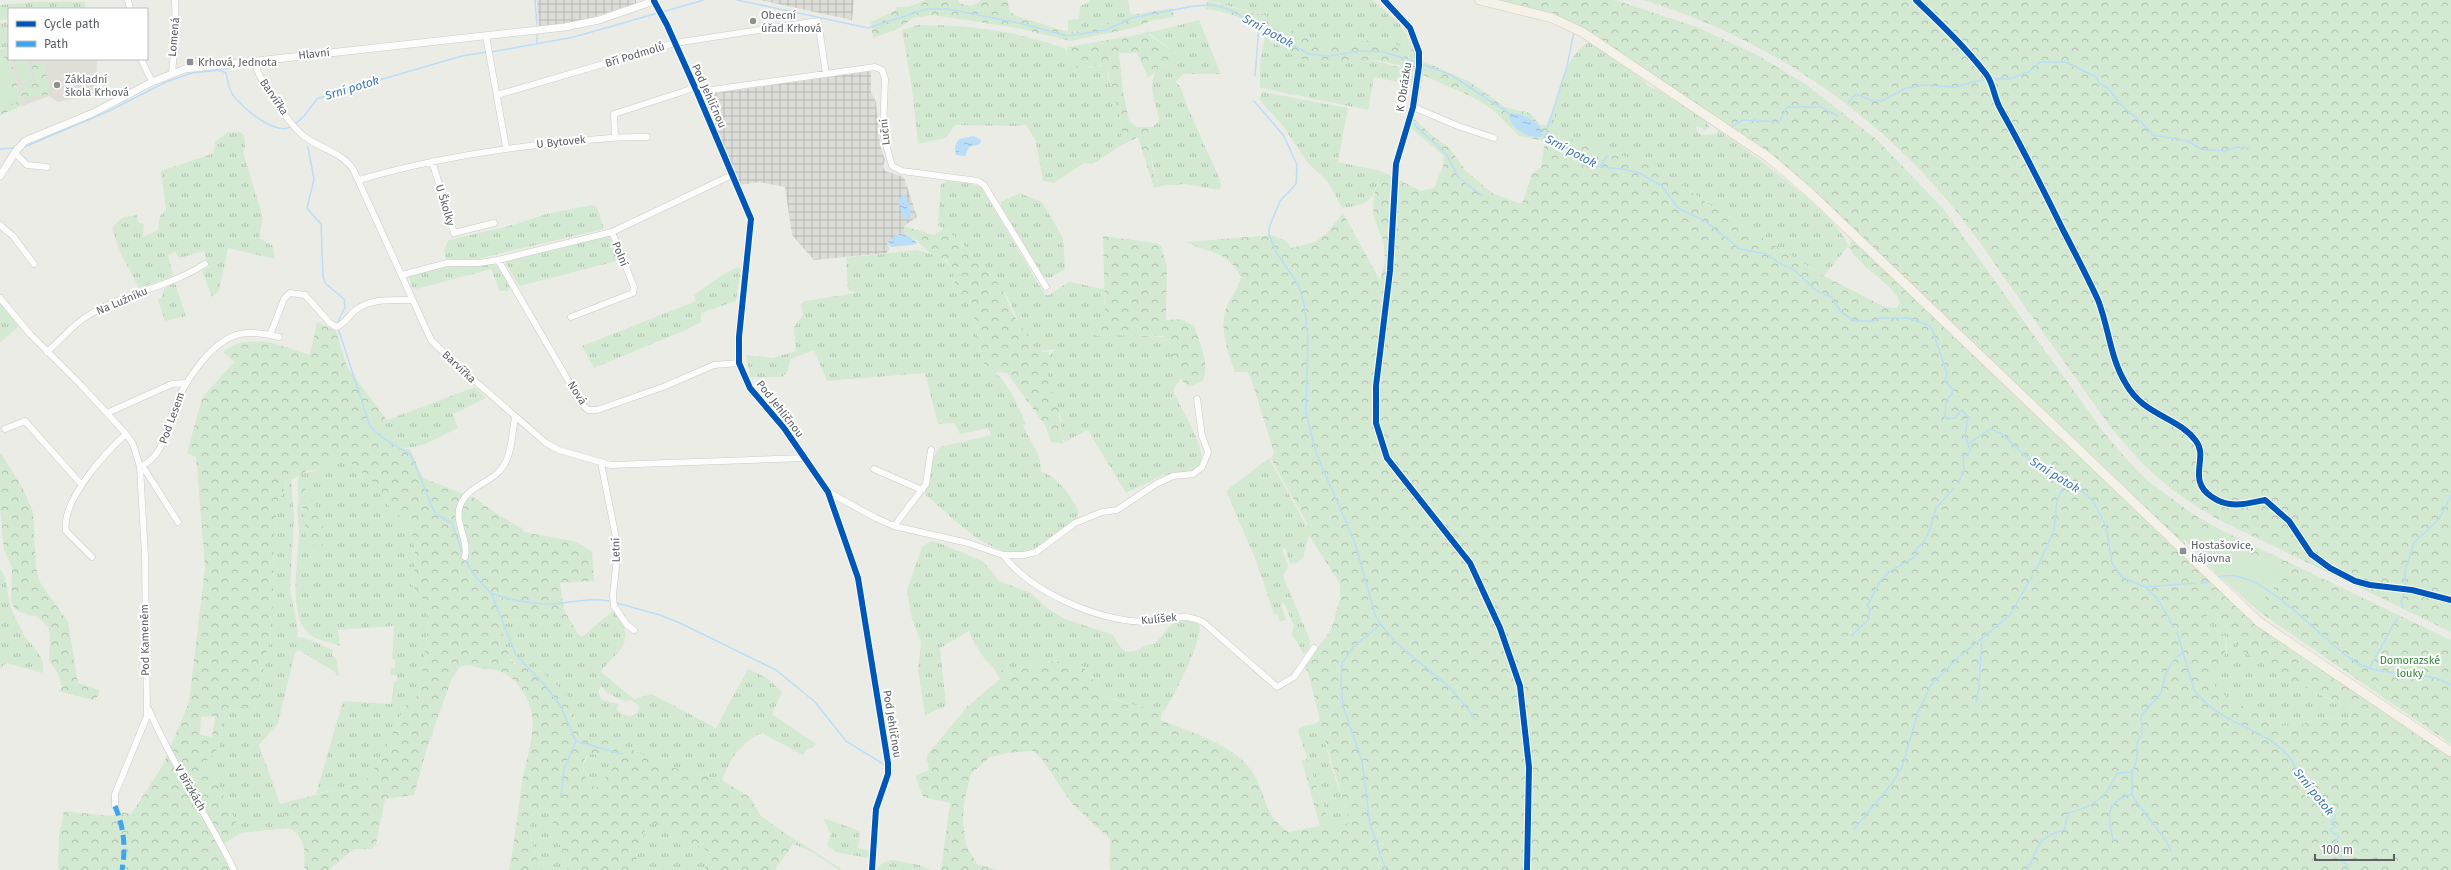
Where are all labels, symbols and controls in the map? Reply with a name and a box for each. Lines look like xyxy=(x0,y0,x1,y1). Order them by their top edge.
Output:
legend xyxy=(8,8,148,60)
place label: Obecní úřad Krhová xyxy=(761,9,822,35)
water label: Srní potok xyxy=(1239,11,1296,51)
marker: Obecní úřad Krhová xyxy=(748,16,758,26)
text: Cycle path xyxy=(44,17,100,31)
street label: Lomená xyxy=(166,17,182,57)
text: Path xyxy=(44,37,68,51)
street label: Bří Podmolů xyxy=(604,40,666,70)
street label: Hlavní xyxy=(298,46,330,62)
place label: Krhová, Jednota xyxy=(198,56,277,69)
marker: Krhová, Jednota xyxy=(185,57,195,67)
street label: K Obrázku xyxy=(1394,61,1414,113)
street label: Pod Jehličnou xyxy=(689,62,729,130)
place label: Základní škola Krhová xyxy=(65,73,129,99)
water label: Srní potok xyxy=(322,73,381,103)
street label: Barvířka xyxy=(257,76,291,118)
marker: Základní škola Krhová xyxy=(52,80,62,90)
street label: Luční xyxy=(877,118,893,146)
water label: Srní potok xyxy=(1542,131,1599,171)
street label: U Bytovek xyxy=(536,133,587,151)
street label: U Školky xyxy=(433,183,459,228)
street label: Polní xyxy=(609,240,631,268)
street label: Na Lužníku xyxy=(94,284,150,318)
street label: Barvířka xyxy=(440,348,478,386)
street label: Pod Jehličnou xyxy=(754,378,806,440)
street label: Nová xyxy=(565,379,589,407)
street label: Pod Lesem xyxy=(157,391,187,445)
water label: Srní potok xyxy=(2027,454,2083,496)
street label: Letní xyxy=(609,538,623,562)
place label: Hostašovice, hájovna xyxy=(2191,539,2254,565)
marker: Hostašovice, hájovna xyxy=(2178,546,2188,556)
street label: Pod Kameněm xyxy=(138,604,152,676)
street label: Kulíšek xyxy=(1140,611,1178,627)
park label: Domorazské louky xyxy=(2380,654,2440,680)
street label: Pod Jehličnou xyxy=(880,689,904,759)
street label: V Břízkách xyxy=(172,763,208,813)
water label: Srní potok xyxy=(2290,765,2337,818)
scale bar xyxy=(2315,836,2394,862)
text: 100 m xyxy=(2321,843,2353,857)

